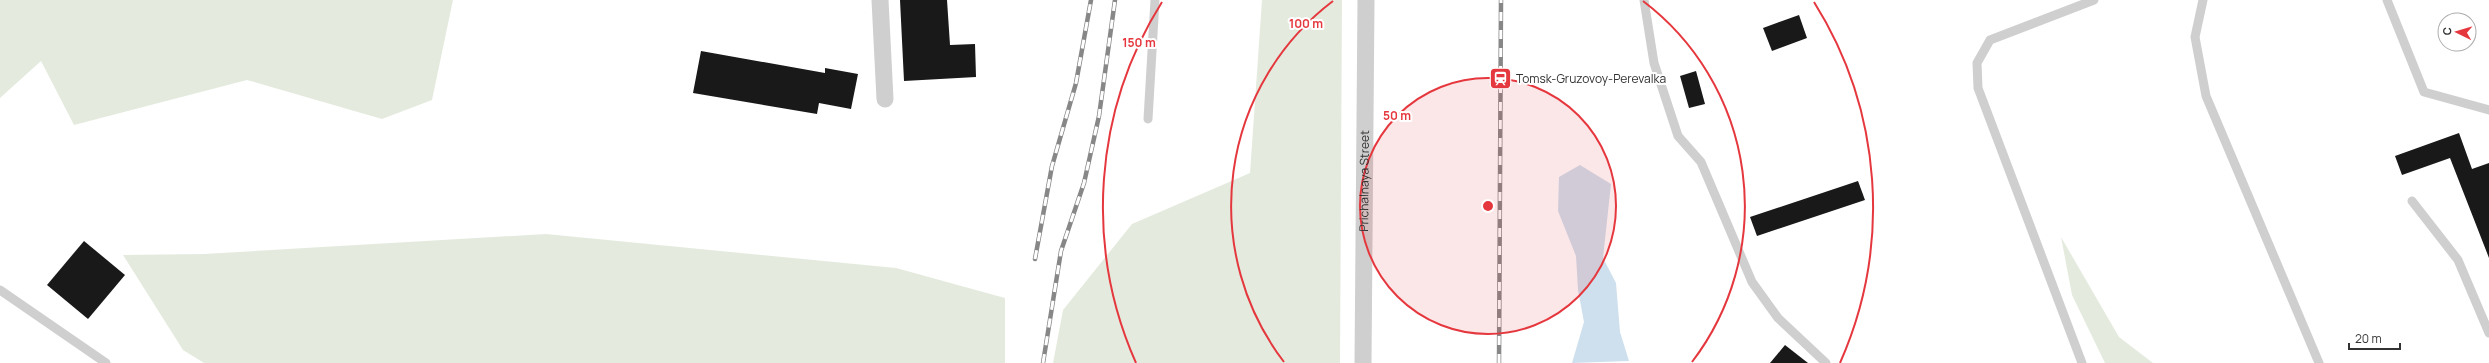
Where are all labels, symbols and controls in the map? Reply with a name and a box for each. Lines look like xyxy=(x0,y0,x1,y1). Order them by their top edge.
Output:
north arrow xyxy=(2437,12,2477,52)
text: 100 m xyxy=(1289,15,1323,32)
text: С xyxy=(2439,26,2454,36)
text: 150 m xyxy=(1122,34,1156,51)
station icon: Tomsk-Gruzovoy-Perevalka xyxy=(1487,66,1513,92)
place label: Tomsk-Gruzovoy-Perevalka xyxy=(1516,70,1666,87)
text: 50 m xyxy=(1383,107,1411,124)
street label: Prichalnaya Street xyxy=(1355,130,1373,232)
centre of rings xyxy=(1481,199,1495,213)
scale bar xyxy=(2349,325,2400,351)
text: 20 m xyxy=(2355,330,2382,347)

